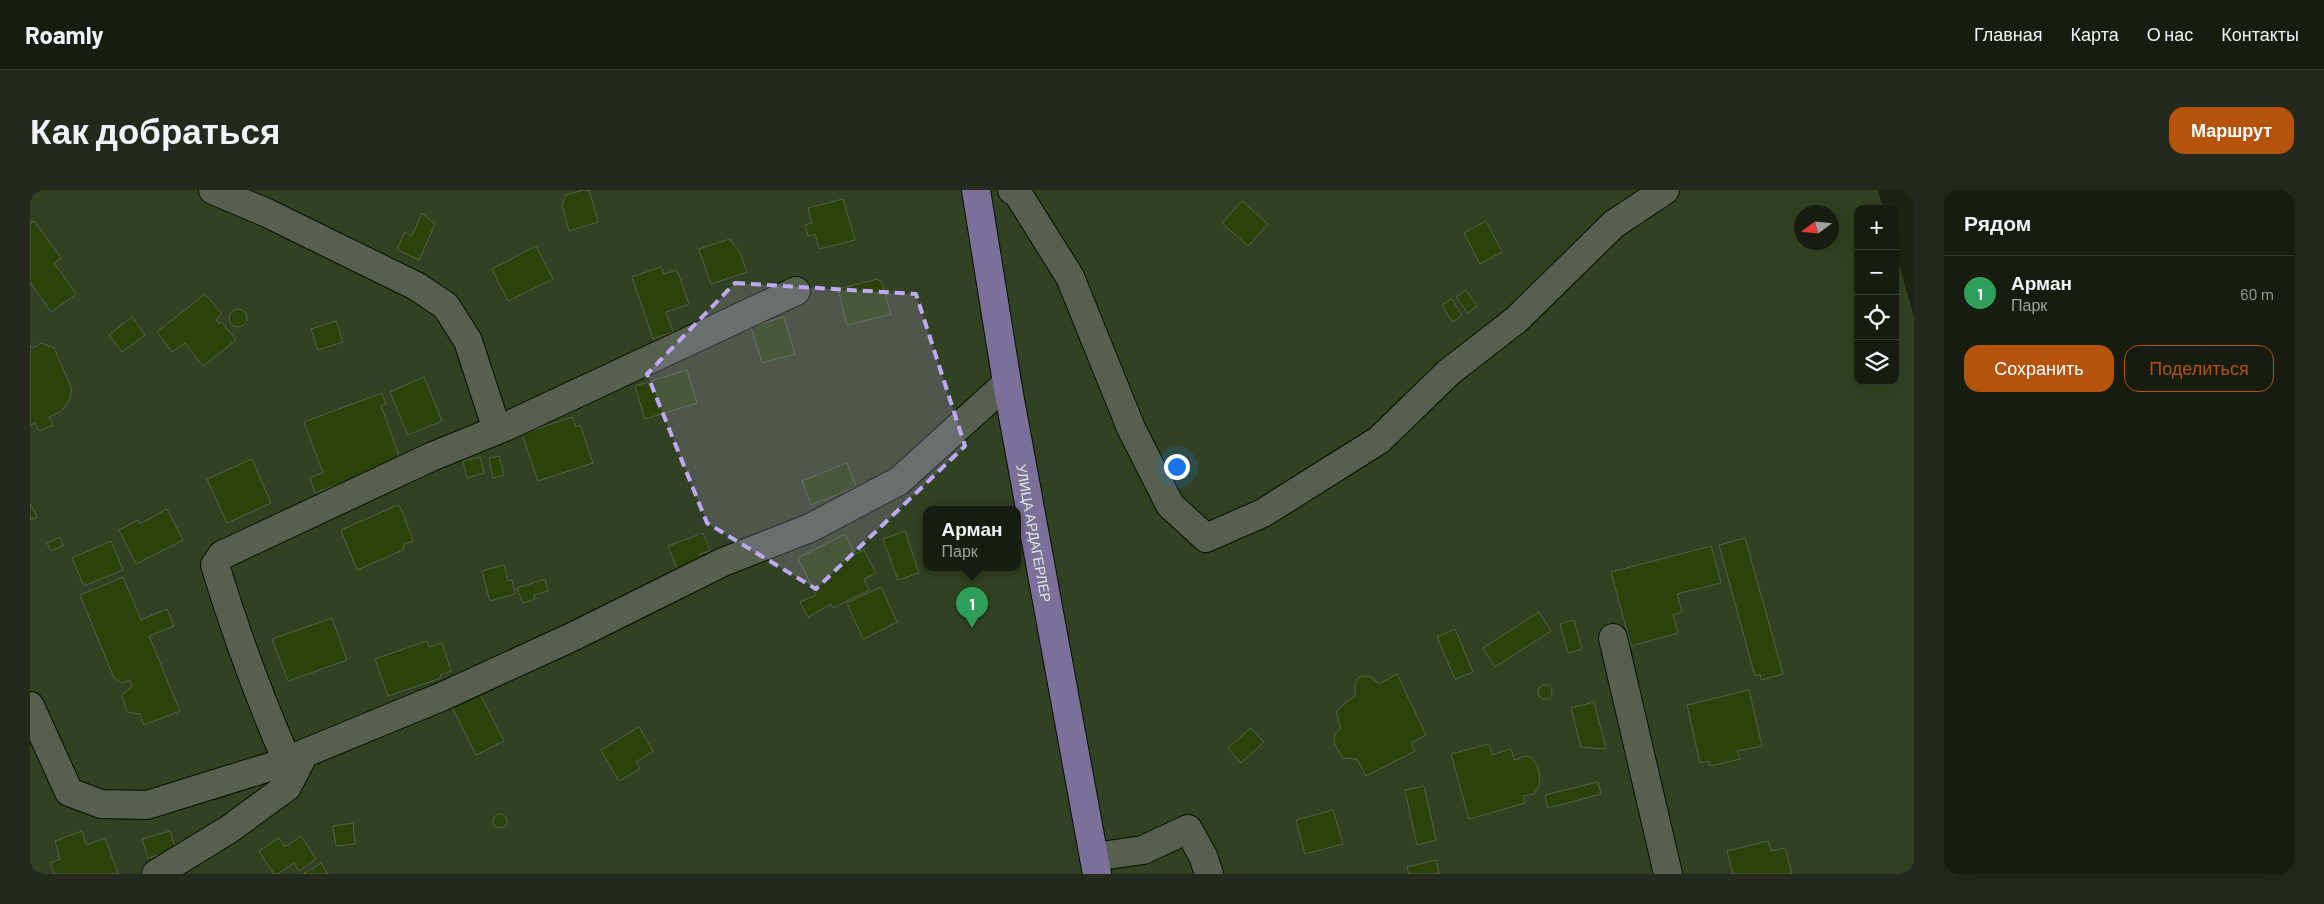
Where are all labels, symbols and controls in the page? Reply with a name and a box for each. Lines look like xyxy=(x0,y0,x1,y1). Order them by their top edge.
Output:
text: Roamly xyxy=(25,20,104,49)
text: Главная xyxy=(1974,23,2043,45)
text: Карта xyxy=(2071,23,2119,45)
text: О нас xyxy=(2147,23,2193,45)
text: Контакты xyxy=(2221,23,2299,45)
button: Маршрут xyxy=(2169,107,2294,154)
text: Как добраться xyxy=(30,109,280,151)
north arrow xyxy=(1794,205,1839,250)
map controls xyxy=(1854,205,1899,385)
button: + xyxy=(1854,205,1899,250)
text: Рядом xyxy=(1964,210,2031,235)
button: − xyxy=(1854,250,1899,295)
text: Арман xyxy=(2011,271,2072,294)
text: 1 xyxy=(1977,284,1983,303)
text: 60 m xyxy=(2240,284,2274,303)
button: locate xyxy=(1854,295,1899,340)
text: Парк xyxy=(2011,295,2047,314)
button: layers xyxy=(1854,340,1899,385)
button: Сохранить xyxy=(1964,345,2114,392)
button: Поделиться xyxy=(2124,345,2274,392)
your location xyxy=(1164,454,1190,480)
street label: УЛИЦА АРДАГЕРЛЕР xyxy=(1014,463,1055,603)
popup xyxy=(923,506,1021,571)
text: Арман xyxy=(942,517,1002,540)
text: Парк xyxy=(942,541,978,560)
pin: 1 xyxy=(956,587,988,628)

